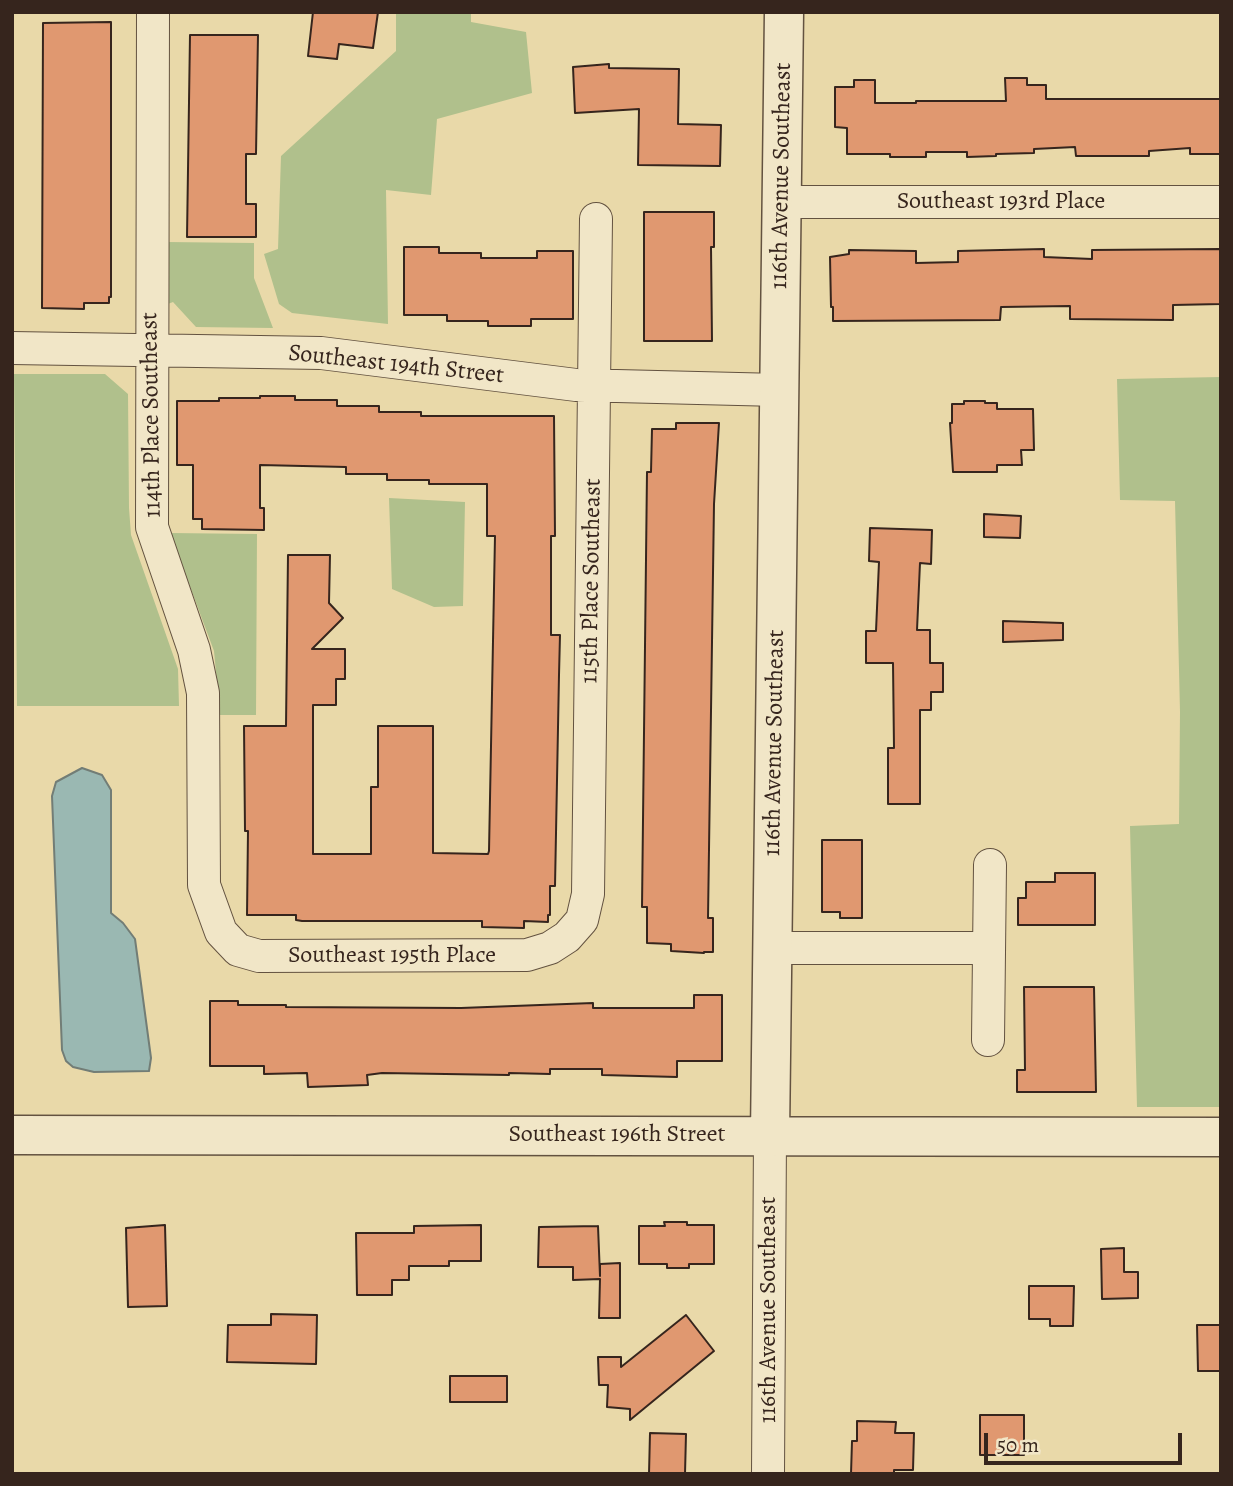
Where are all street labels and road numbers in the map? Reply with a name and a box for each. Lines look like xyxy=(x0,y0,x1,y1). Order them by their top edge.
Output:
street label: 116th Avenue Southeast xyxy=(766,62,798,290)
street label: Southeast 193rd Place xyxy=(897,188,1105,216)
street label: 114th Place Southeast xyxy=(136,312,168,518)
street label: Southeast 194th Street xyxy=(287,339,505,391)
street label: 115th Place Southeast xyxy=(576,478,608,684)
street label: 116th Avenue Southeast xyxy=(759,629,791,857)
street label: Southeast 195th Place xyxy=(288,942,496,970)
street label: Southeast 196th Street xyxy=(509,1121,725,1149)
street label: 116th Avenue Southeast xyxy=(755,1197,783,1423)

